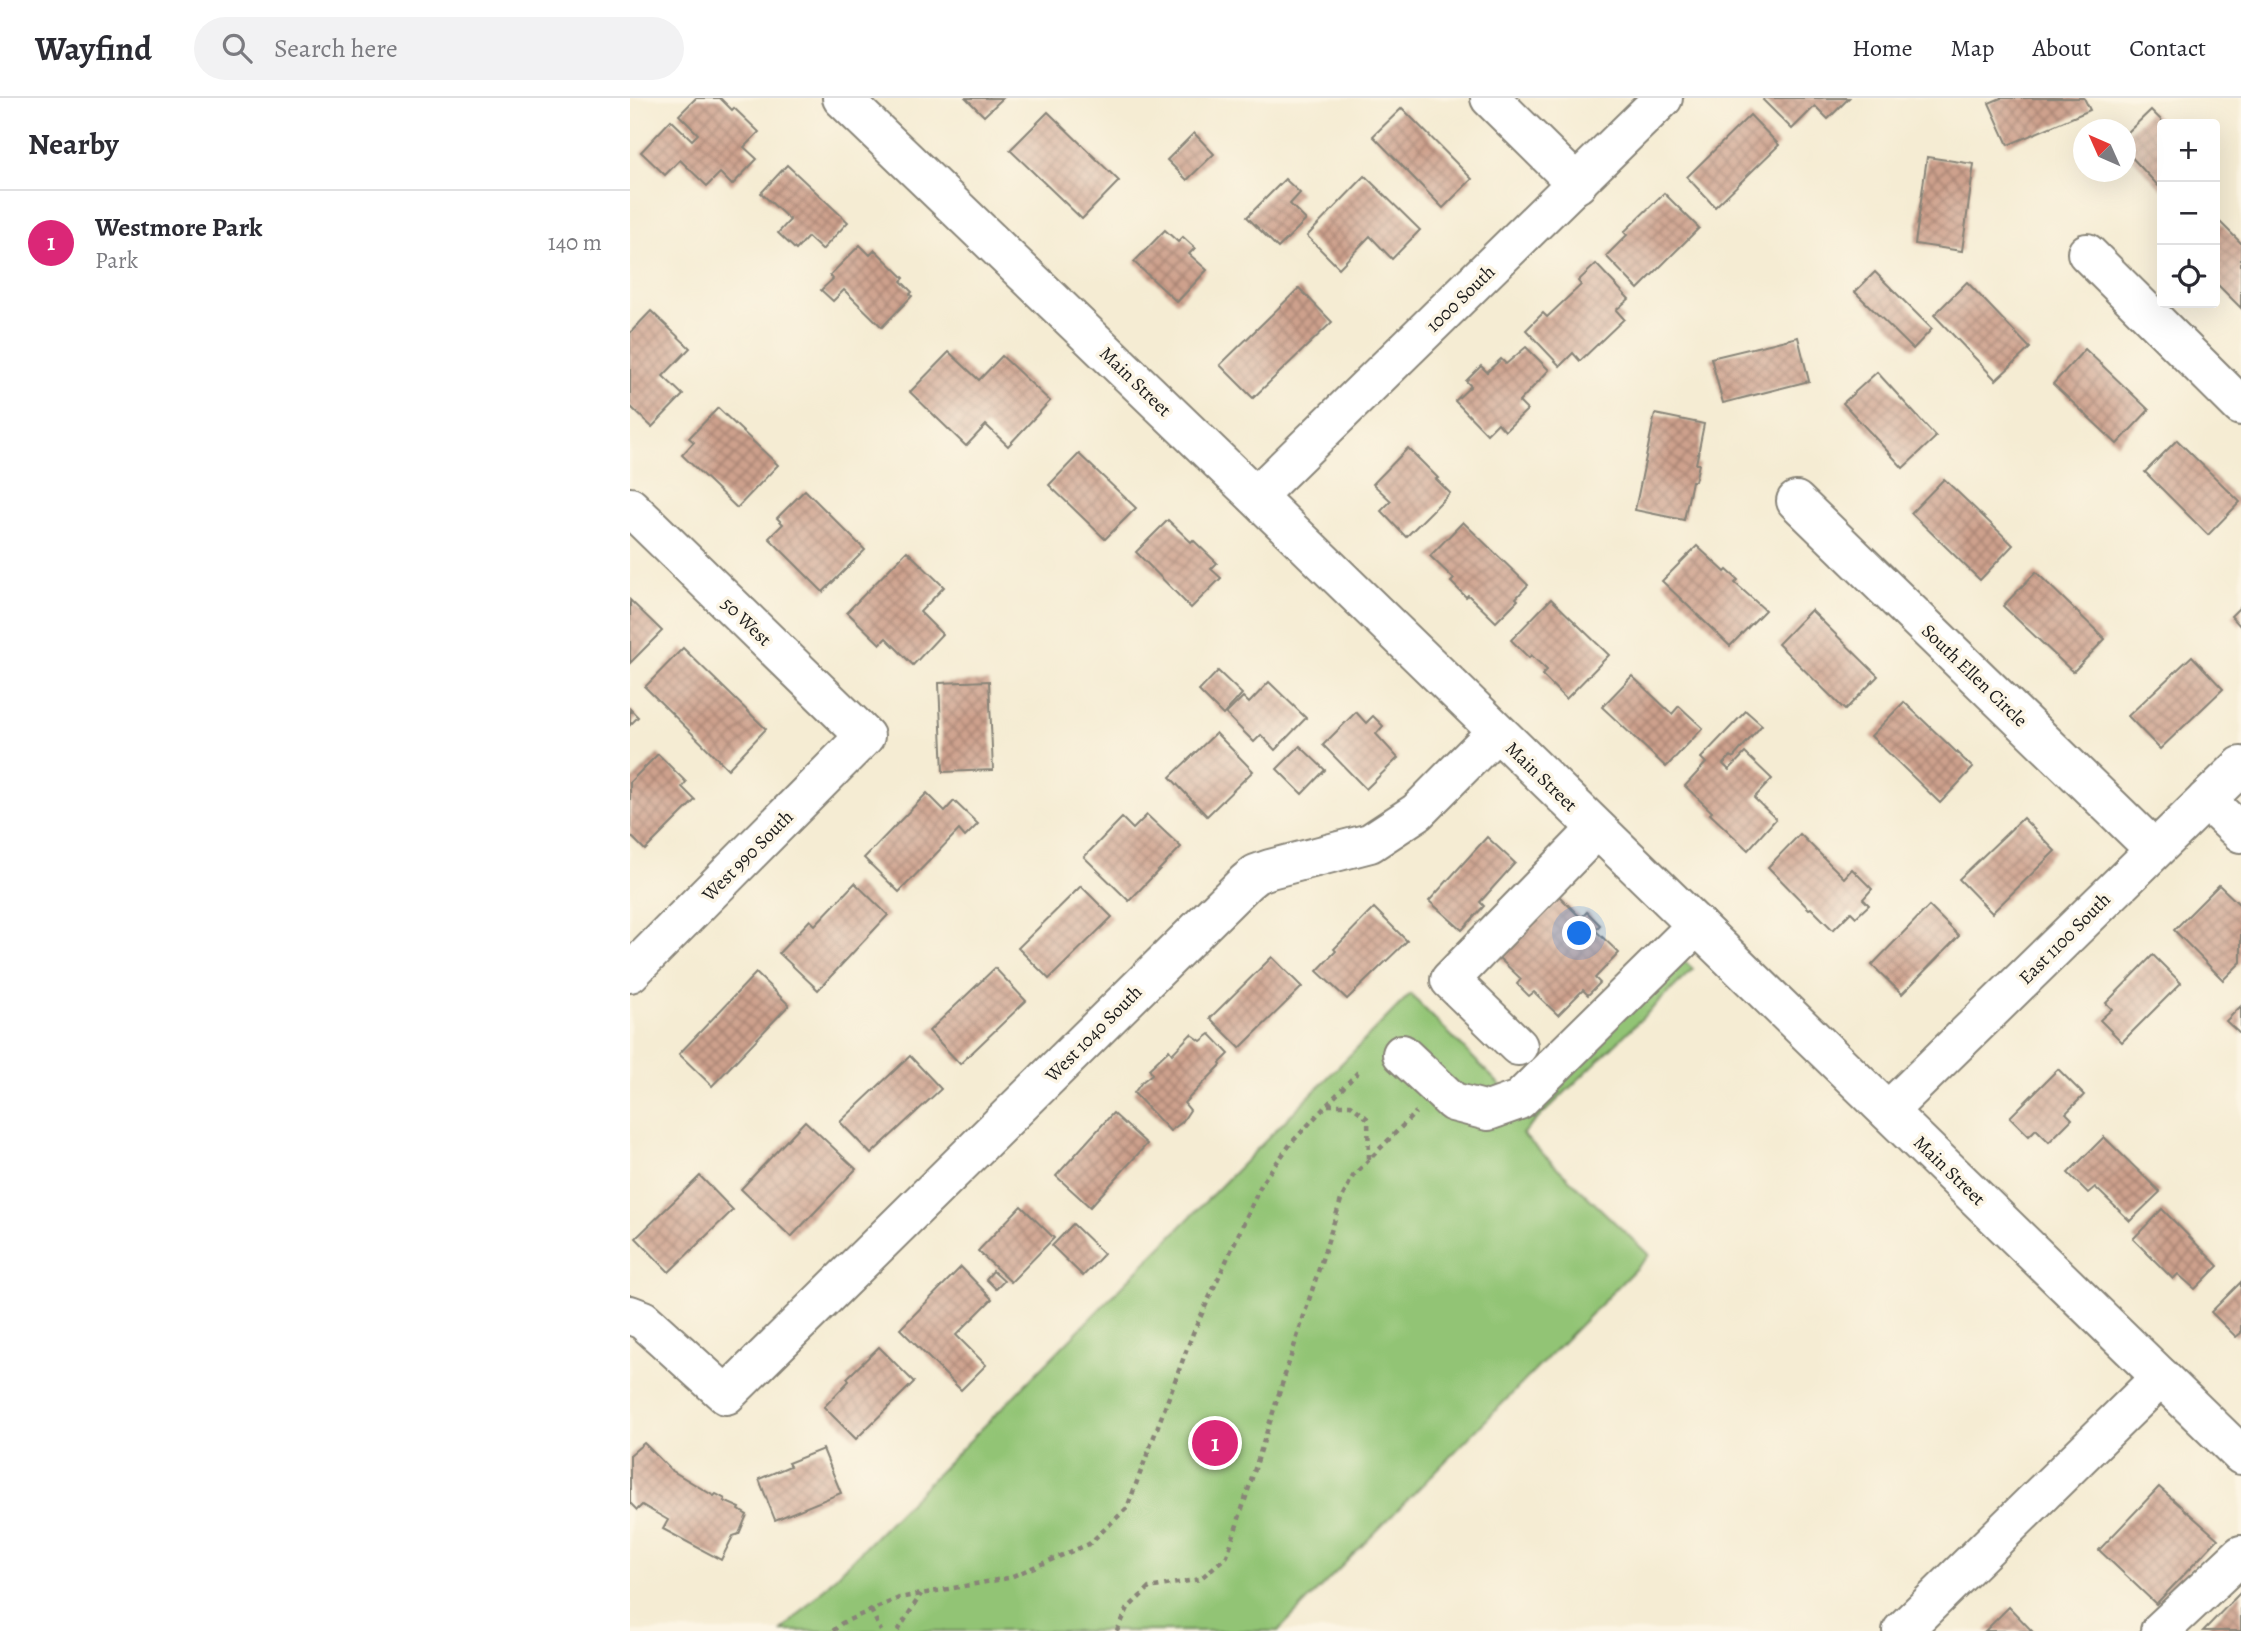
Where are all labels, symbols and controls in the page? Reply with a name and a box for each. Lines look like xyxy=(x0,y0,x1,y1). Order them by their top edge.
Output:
search box xyxy=(194,17,684,80)
text: Wayfind xyxy=(35,26,152,71)
icon: search xyxy=(218,29,256,67)
text: Search here xyxy=(274,31,398,66)
text: Home xyxy=(1852,32,1913,64)
text: Map xyxy=(1951,32,1995,64)
text: About xyxy=(2033,32,2091,64)
text: Contact xyxy=(2129,32,2206,64)
north arrow xyxy=(2073,119,2136,182)
map controls xyxy=(2157,119,2220,308)
button: + xyxy=(2157,119,2220,182)
text: Nearby xyxy=(28,124,119,164)
button: − xyxy=(2157,182,2220,245)
text: Westmore Park xyxy=(95,210,263,245)
text: 1 xyxy=(47,227,55,258)
text: 140 m xyxy=(548,227,602,258)
text: Park xyxy=(95,245,138,276)
button: locate xyxy=(2157,245,2220,308)
street label: 1000 South xyxy=(1421,259,1501,338)
street label: Main Street xyxy=(1094,341,1177,423)
street label: 50 West xyxy=(715,591,777,652)
street label: South Ellen Circle xyxy=(1916,618,2033,733)
street label: Main Street xyxy=(1500,736,1583,818)
street label: West 990 South xyxy=(696,804,799,908)
street label: East 1100 South xyxy=(2013,887,2116,990)
your location xyxy=(1562,916,1596,950)
street label: West 1040 South xyxy=(1039,979,1148,1089)
street label: Main Street xyxy=(1908,1130,1991,1212)
pin: 1 xyxy=(1192,1417,1238,1469)

